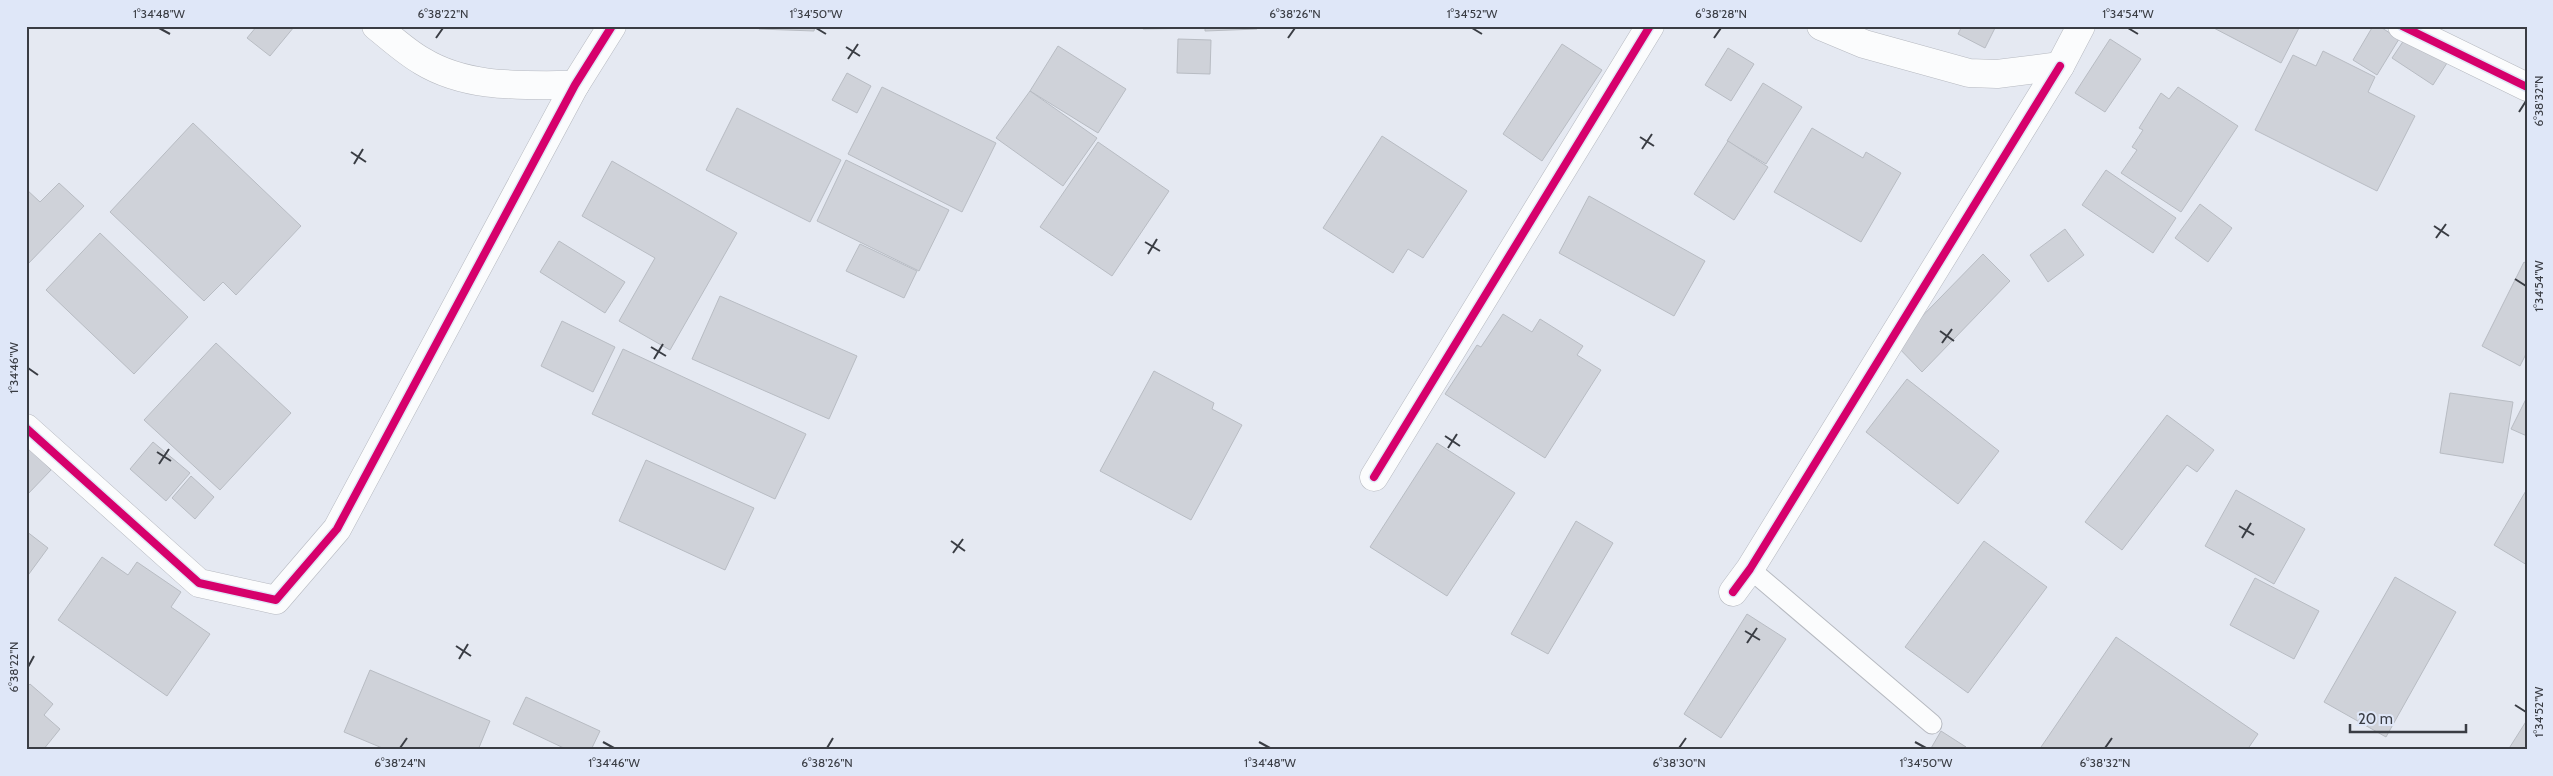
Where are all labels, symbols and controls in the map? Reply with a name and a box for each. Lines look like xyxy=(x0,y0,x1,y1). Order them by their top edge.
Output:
text: 1°34'48"W xyxy=(133,6,186,21)
text: 6°38'22"N xyxy=(418,6,468,21)
text: 1°34'50"W xyxy=(790,6,843,21)
text: 6°38'26"N xyxy=(1269,6,1321,21)
text: 1°34'52"W xyxy=(1447,6,1498,21)
text: 6°38'28"N xyxy=(1695,6,1747,21)
text: 1°34'54"W xyxy=(2102,6,2154,21)
text: 6°38'32"N xyxy=(2531,75,2546,127)
text: 1°34'54"W xyxy=(2531,260,2546,312)
text: 1°34'46"W xyxy=(6,342,21,394)
text: 6°38'22"N xyxy=(6,642,21,692)
text: 1°34'52"W xyxy=(2531,686,2546,737)
scale bar xyxy=(2350,701,2467,733)
text: 20 m xyxy=(2358,710,2393,728)
text: 6°38'24"N xyxy=(374,755,426,770)
text: 1°34'46"W xyxy=(588,755,640,770)
text: 6°38'26"N xyxy=(801,755,853,770)
text: 1°34'48"W xyxy=(1244,755,1297,770)
text: 6°38'30"N xyxy=(1652,755,1706,770)
text: 1°34'50"W xyxy=(1900,755,1953,770)
text: 6°38'32"N xyxy=(2079,755,2131,770)

